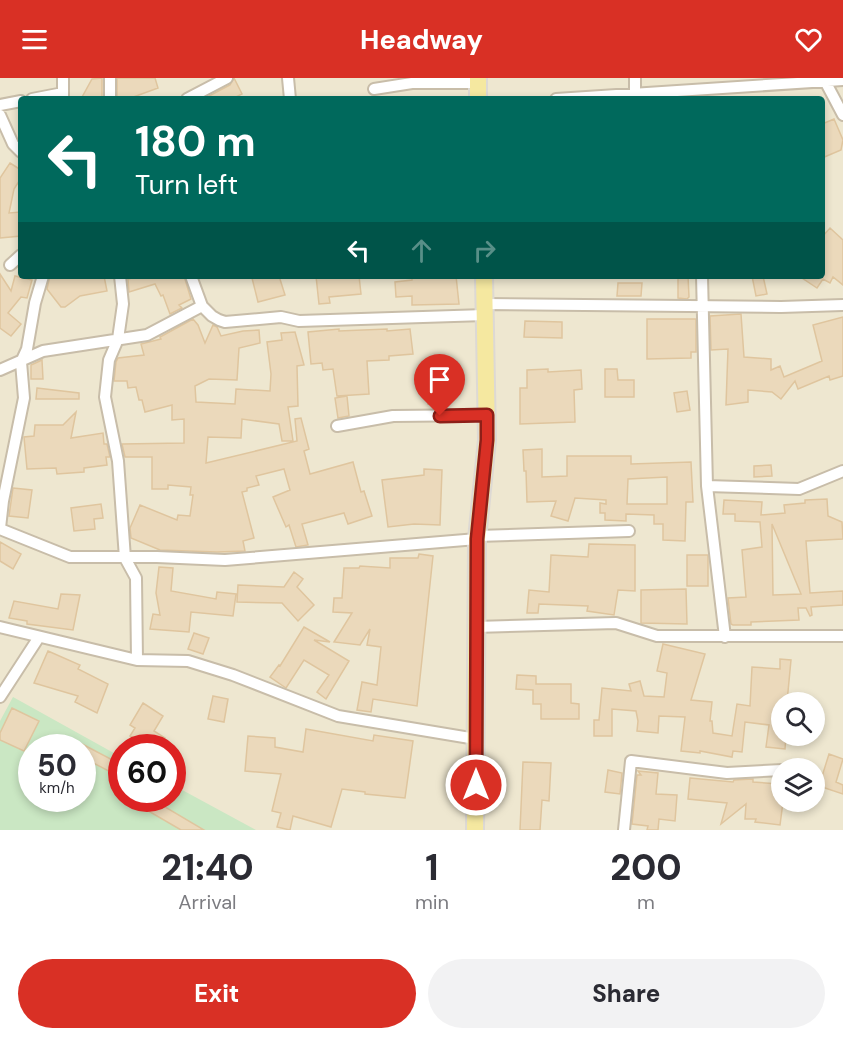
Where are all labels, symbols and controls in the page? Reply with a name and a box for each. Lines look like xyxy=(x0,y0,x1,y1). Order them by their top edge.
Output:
text: Headway xyxy=(360,22,483,57)
icon: menu xyxy=(18,23,51,56)
icon: heart xyxy=(792,23,825,56)
text: 180 m xyxy=(135,114,256,169)
icon: left xyxy=(36,120,114,198)
text: Turn left xyxy=(135,167,238,202)
icon: left xyxy=(342,234,375,267)
icon: ahead xyxy=(405,234,438,267)
icon: right xyxy=(468,234,501,267)
pin xyxy=(414,354,465,416)
icon: arrive xyxy=(423,363,456,396)
map controls xyxy=(771,692,825,812)
button: search xyxy=(771,692,825,746)
speed limit sign: 60 xyxy=(108,734,186,812)
text: 50 xyxy=(37,746,77,785)
position arrow xyxy=(444,753,508,817)
button: layers xyxy=(771,758,825,812)
text: km/h xyxy=(39,778,75,798)
text: 21:40 xyxy=(161,844,254,891)
text: 1 xyxy=(425,844,439,891)
text: 200 xyxy=(610,844,682,891)
text: Arrival xyxy=(178,889,237,915)
text: min xyxy=(415,889,449,915)
text: m xyxy=(637,889,655,915)
button: Exit xyxy=(18,959,416,1028)
button: Share xyxy=(428,959,825,1028)

